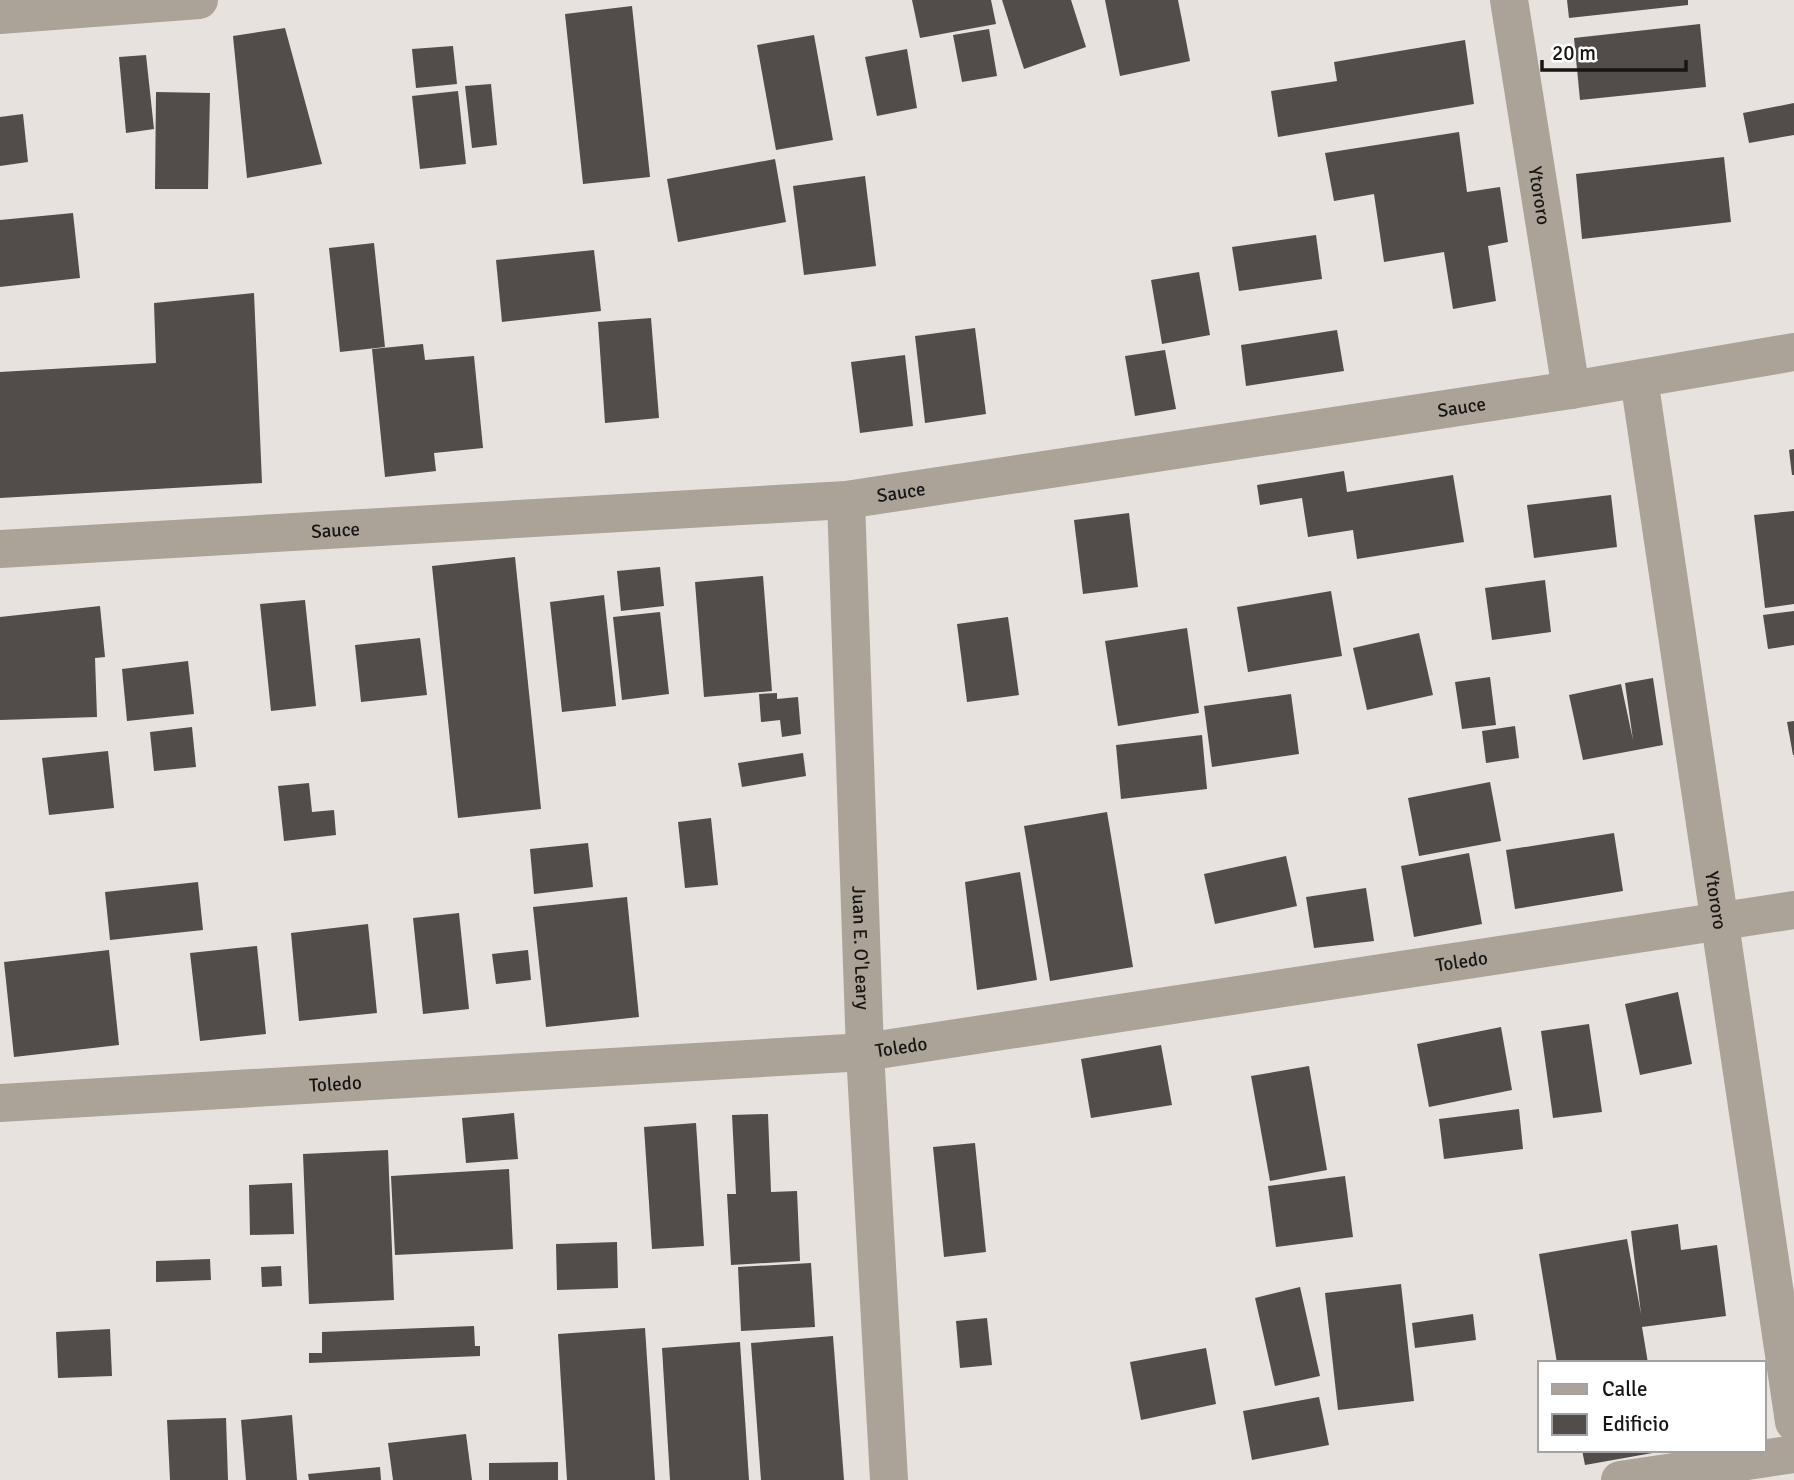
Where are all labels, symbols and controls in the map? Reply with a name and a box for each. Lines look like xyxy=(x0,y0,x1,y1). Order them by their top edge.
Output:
scale bar xyxy=(1542,28,1686,72)
text: 20 m xyxy=(1552,40,1596,66)
street label: Ytororo xyxy=(1523,165,1556,227)
street label: Sauce xyxy=(1436,392,1488,423)
street label: Sauce xyxy=(875,477,927,508)
street label: Sauce xyxy=(310,517,361,544)
street label: Ytororo xyxy=(1699,870,1732,931)
street label: Juan E. O'Leary xyxy=(846,885,875,1010)
street label: Toledo xyxy=(1434,946,1490,978)
street label: Toledo xyxy=(873,1032,929,1063)
street label: Toledo xyxy=(309,1071,363,1098)
legend xyxy=(1538,1361,1766,1452)
text: Calle xyxy=(1602,1376,1648,1402)
text: Edificio xyxy=(1602,1411,1669,1437)

